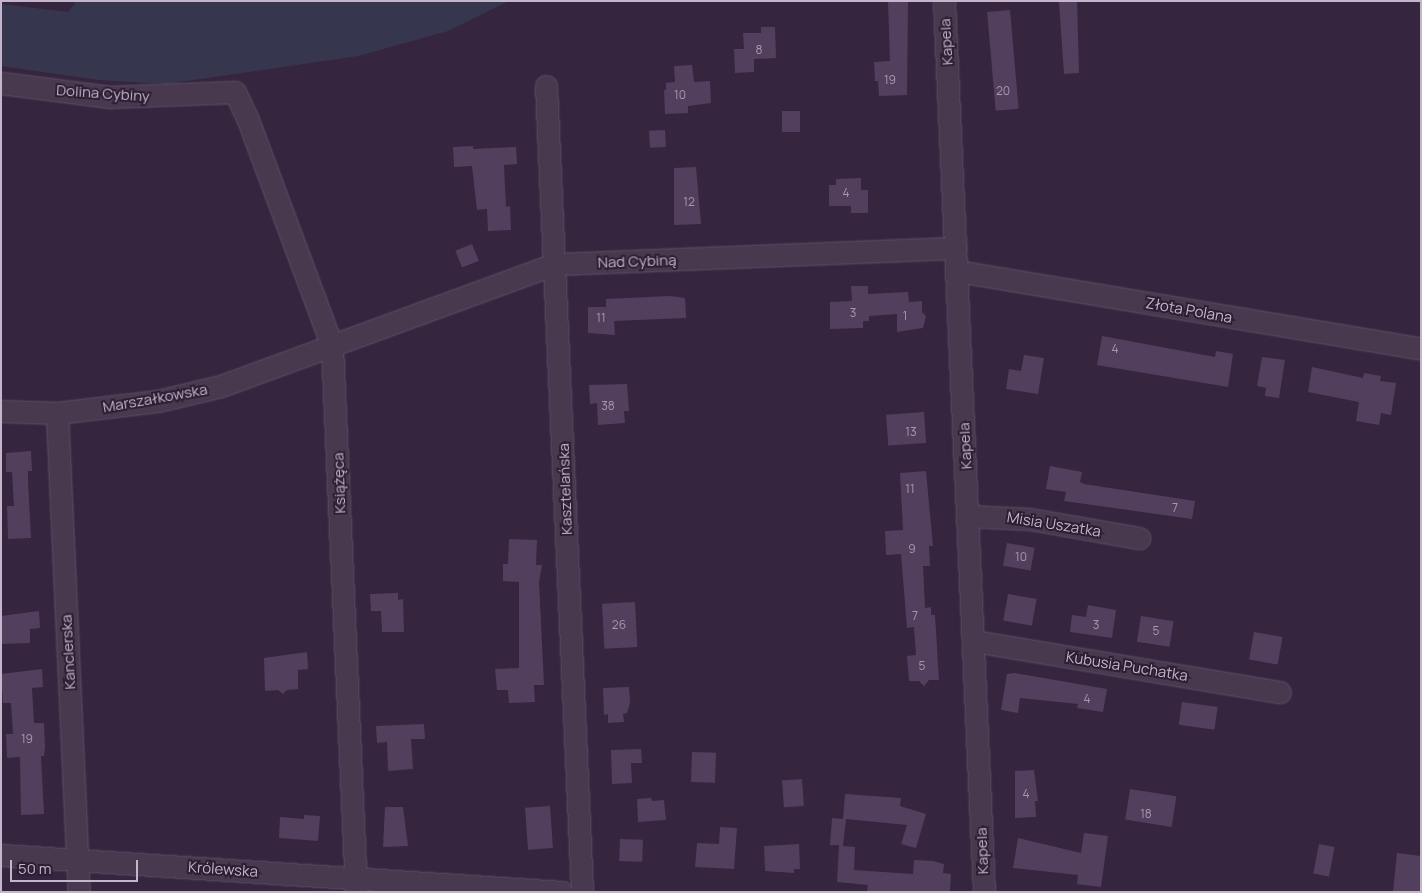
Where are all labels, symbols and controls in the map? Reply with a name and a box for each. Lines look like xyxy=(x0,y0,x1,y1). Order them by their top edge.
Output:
street label: Kapela xyxy=(936,18,956,66)
house number: 8 xyxy=(756,43,762,57)
house number: 19 xyxy=(884,73,896,87)
street label: Dolina Cybiny xyxy=(56,81,150,105)
house number: 20 xyxy=(996,84,1010,98)
house number: 10 xyxy=(674,88,686,102)
house number: 4 xyxy=(842,186,850,200)
house number: 12 xyxy=(683,195,695,209)
street label: Nad Cybiną xyxy=(597,251,677,271)
street label: Złota Polana xyxy=(1144,294,1234,326)
house number: 3 xyxy=(850,306,856,320)
house number: 1 xyxy=(903,309,907,323)
house number: 11 xyxy=(596,311,606,325)
house number: 4 xyxy=(1111,342,1119,356)
street label: Marszałkowska xyxy=(101,380,209,416)
house number: 38 xyxy=(601,399,615,413)
street label: Kapela xyxy=(955,422,975,470)
house number: 13 xyxy=(905,425,917,439)
street label: Kasztelańska xyxy=(554,443,576,535)
street label: Książęca xyxy=(329,452,349,514)
house number: 11 xyxy=(905,482,915,496)
house number: 7 xyxy=(1172,501,1178,515)
street label: Misia Uszatka xyxy=(1006,508,1102,540)
house number: 9 xyxy=(908,542,916,556)
house number: 10 xyxy=(1015,550,1027,564)
house number: 7 xyxy=(912,609,918,623)
street label: Kanclerska xyxy=(57,614,79,690)
house number: 26 xyxy=(612,618,626,632)
house number: 3 xyxy=(1093,618,1099,632)
house number: 5 xyxy=(1153,624,1159,638)
street label: Kubusia Puchatka xyxy=(1065,647,1189,685)
house number: 5 xyxy=(919,659,925,673)
house number: 4 xyxy=(1083,692,1091,706)
house number: 19 xyxy=(21,732,33,746)
house number: 4 xyxy=(1022,787,1030,801)
house number: 18 xyxy=(1140,807,1152,821)
street label: Kapela xyxy=(972,827,992,875)
scale bar xyxy=(12,850,140,882)
text: 50 m xyxy=(18,858,52,879)
street label: Królewska xyxy=(188,858,258,880)

